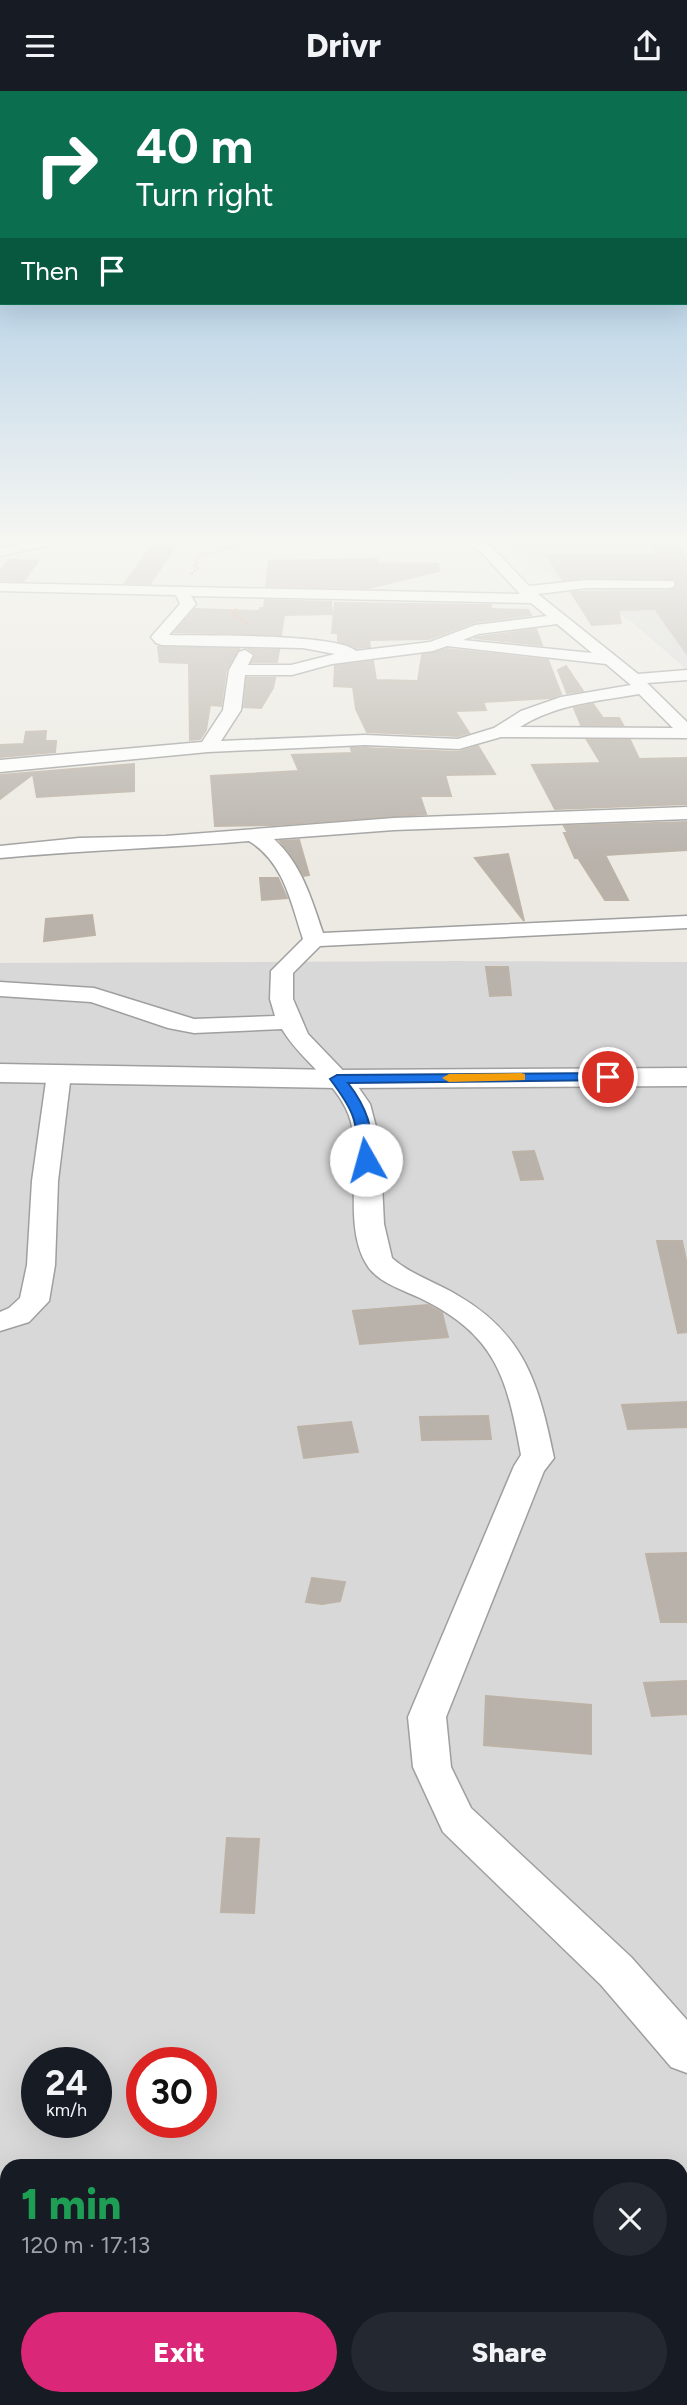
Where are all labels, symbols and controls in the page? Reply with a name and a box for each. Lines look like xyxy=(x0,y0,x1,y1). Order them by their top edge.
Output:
icon: menu xyxy=(21,27,59,65)
text: Drivr xyxy=(306,27,381,65)
icon: share xyxy=(628,27,666,65)
text: 40 m xyxy=(136,116,253,175)
icon: right xyxy=(21,119,112,210)
text: Turn right xyxy=(136,176,274,214)
icon: arrive xyxy=(93,252,131,290)
text: Then xyxy=(21,255,79,287)
pin xyxy=(578,1047,638,1107)
icon: arrive xyxy=(589,1058,627,1096)
position arrow xyxy=(329,1123,403,1197)
speed limit sign: 30 xyxy=(126,2047,217,2138)
text: 24 xyxy=(45,2062,88,2104)
text: km/h xyxy=(46,2099,87,2121)
text: 1 min xyxy=(21,2179,121,2230)
button: close xyxy=(593,2182,667,2256)
text: 120 m · 17:13 xyxy=(21,2231,150,2259)
button: Exit xyxy=(21,2312,337,2392)
button: Share xyxy=(351,2312,667,2392)

